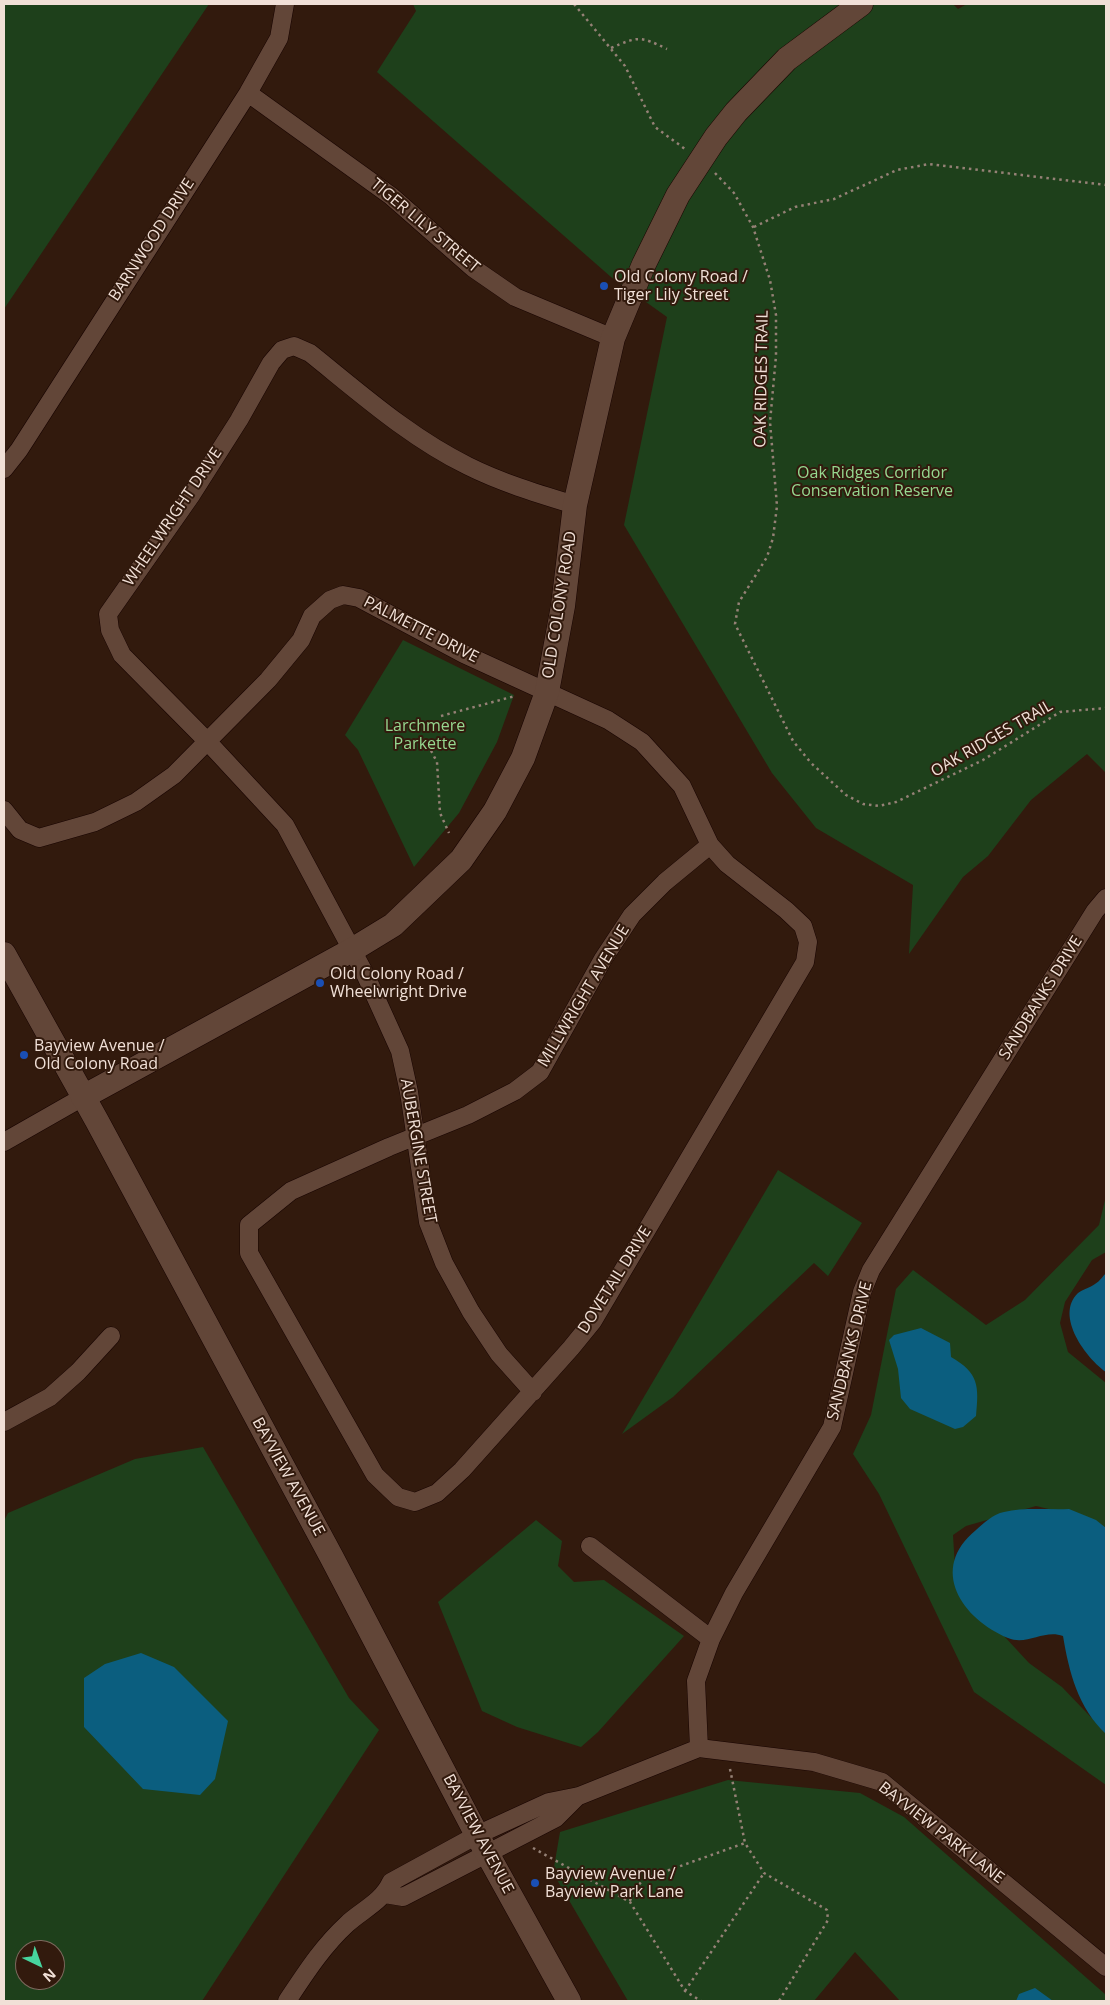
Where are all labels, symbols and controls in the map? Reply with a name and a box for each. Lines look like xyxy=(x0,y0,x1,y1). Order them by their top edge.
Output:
street label: BARNWOOD DRIVE xyxy=(105,175,199,305)
street label: TIGER LILY STREET xyxy=(367,175,483,277)
place label: Old Colony Road / Tiger Lily Street xyxy=(614,267,748,305)
marker: Old Colony Road / Tiger Lily Street xyxy=(598,280,610,292)
street label: OAK RIDGES TRAIL xyxy=(751,310,773,448)
street label: WHEELWRIGHT DRIVE xyxy=(120,444,226,590)
park label: Oak Ridges Corridor Conservation Reserve xyxy=(791,463,953,501)
street label: OLD COLONY ROAD xyxy=(539,530,581,680)
street label: PALMETTE DRIVE xyxy=(360,593,482,667)
street label: OAK RIDGES TRAIL xyxy=(928,696,1056,782)
park label: Larchmere Parkette xyxy=(385,716,465,754)
street label: MILLWRIGHT AVENUE xyxy=(534,922,634,1070)
street label: SANDBANKS DRIVE xyxy=(995,933,1087,1063)
place label: Old Colony Road / Wheelwright Drive xyxy=(330,964,467,1002)
marker: Old Colony Road / Wheelwright Drive xyxy=(314,977,326,989)
place label: Bayview Avenue / Old Colony Road xyxy=(34,1036,165,1074)
marker: Bayview Avenue / Old Colony Road xyxy=(18,1049,30,1061)
street label: AUBERGINE STREET xyxy=(396,1077,440,1225)
street label: DOVETAIL DRIVE xyxy=(574,1223,656,1337)
street label: SANDBANKS DRIVE xyxy=(823,1280,877,1422)
street label: BAYVIEW AVENUE xyxy=(248,1414,328,1540)
street label: BAYVIEW AVENUE xyxy=(438,1771,518,1897)
street label: BAYVIEW PARK LANE xyxy=(874,1778,1008,1888)
place label: Bayview Avenue / Bayview Park Lane xyxy=(545,1864,683,1902)
marker: Bayview Avenue / Bayview Park Lane xyxy=(529,1877,541,1889)
north arrow xyxy=(15,1940,65,1990)
text: N xyxy=(39,1965,60,1987)

